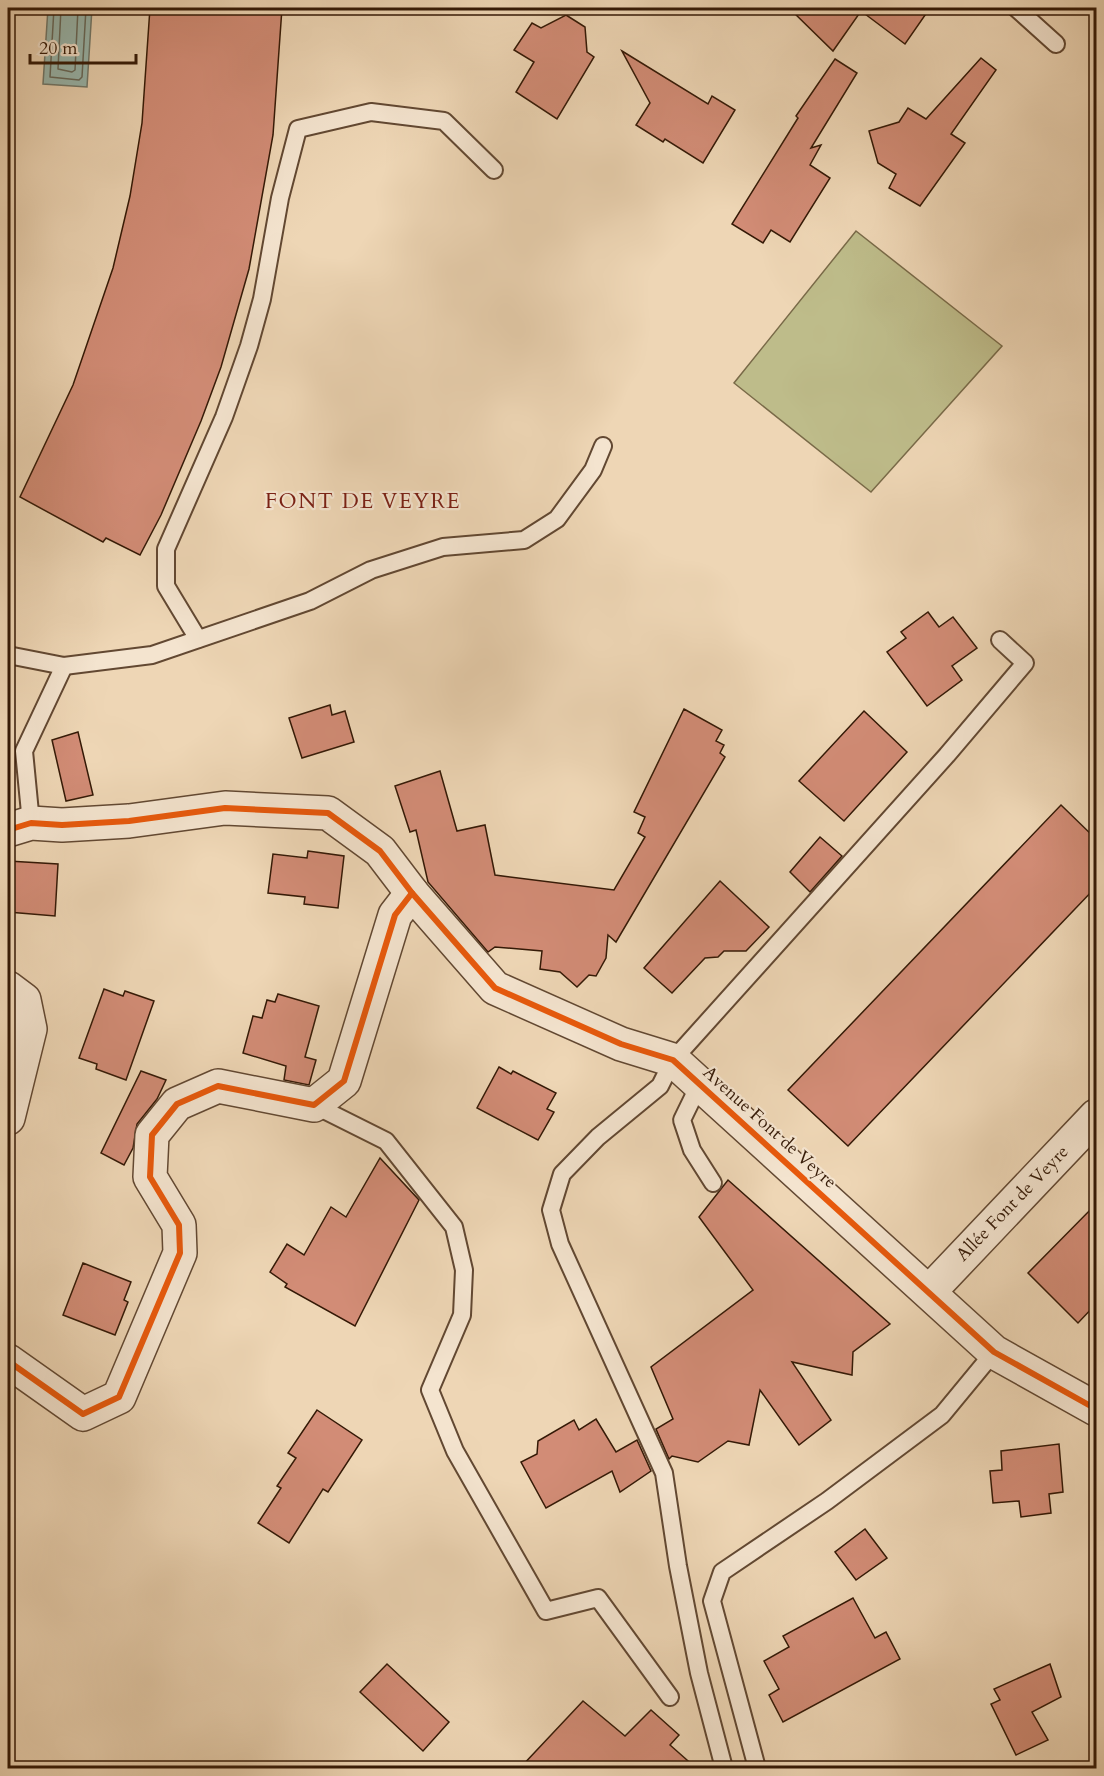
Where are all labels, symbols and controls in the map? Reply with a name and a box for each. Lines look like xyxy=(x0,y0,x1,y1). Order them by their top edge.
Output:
scale bar xyxy=(30,27,136,65)
text: 20 m xyxy=(39,36,78,61)
district label: FONT DE VEYRE xyxy=(265,487,461,516)
street label: Avenue Font de Veyre xyxy=(697,1060,842,1194)
street label: Allée Font de Veyre xyxy=(951,1140,1074,1267)

